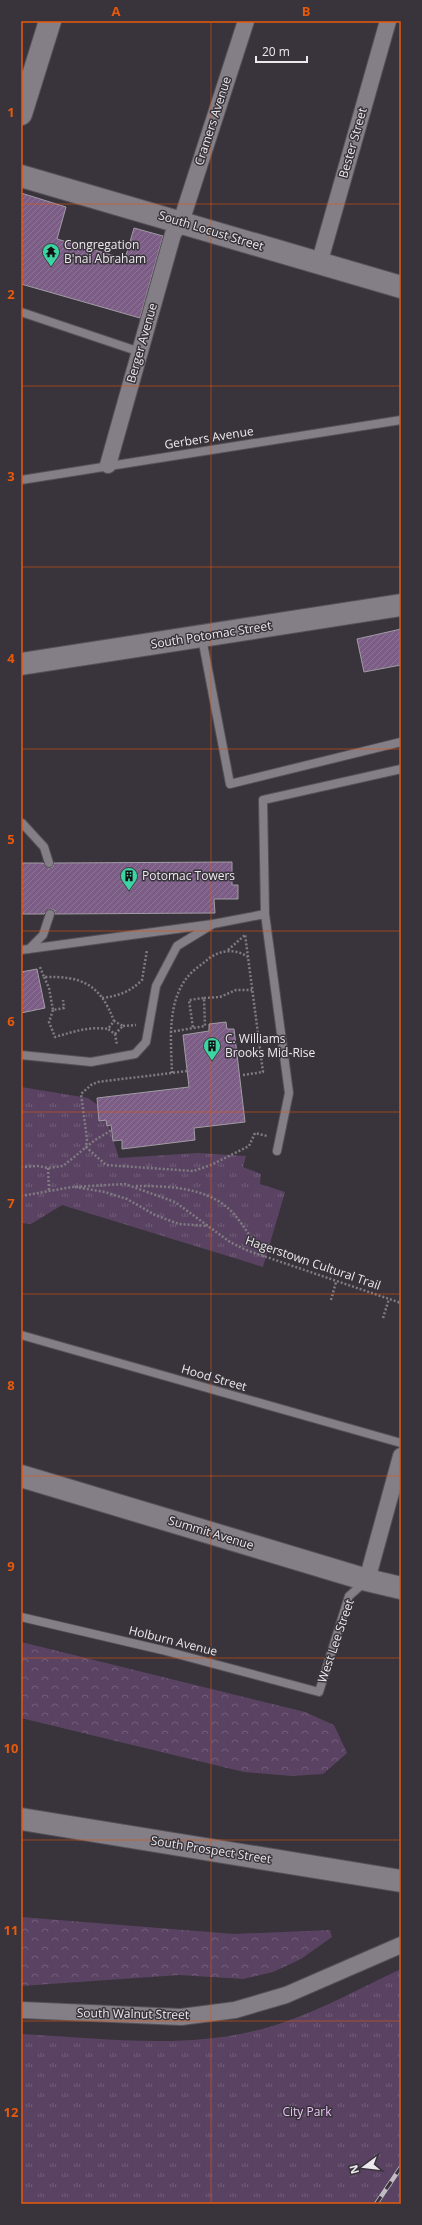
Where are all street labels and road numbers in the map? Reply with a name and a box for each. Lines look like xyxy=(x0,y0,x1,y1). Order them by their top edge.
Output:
street label: Cramers Avenue xyxy=(190,74,235,167)
street label: Bester Street xyxy=(334,106,371,180)
street label: South Locust Street xyxy=(156,206,266,255)
street label: Berger Avenue xyxy=(122,301,161,385)
street label: Gerbers Avenue xyxy=(163,422,255,453)
street label: South Potomac Street xyxy=(149,617,273,652)
street label: Hagerstown Cultural Trail xyxy=(243,1231,383,1294)
street label: Hood Street xyxy=(179,1360,249,1395)
street label: Summit Avenue xyxy=(166,1511,256,1554)
street label: West Lee Street xyxy=(313,1597,358,1685)
street label: Holburn Avenue xyxy=(127,1621,220,1660)
street label: South Prospect Street xyxy=(150,1832,273,1867)
street label: South Walnut Street xyxy=(77,2004,189,2023)

